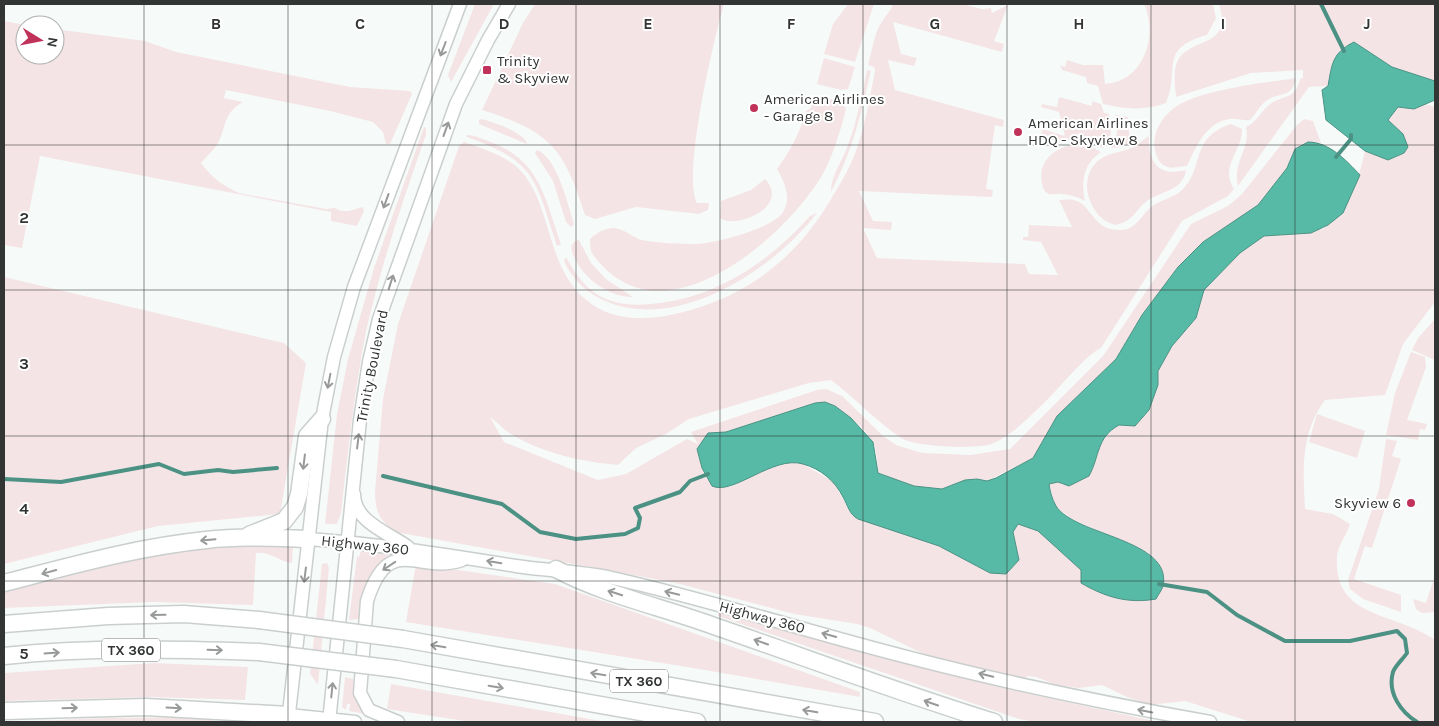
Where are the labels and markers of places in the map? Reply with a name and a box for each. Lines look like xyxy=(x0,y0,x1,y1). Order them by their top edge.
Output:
place label: Trinity & Skyview xyxy=(497,52,569,87)
marker: Trinity & Skyview xyxy=(481,64,493,76)
place label: American Airlines - Garage 8 xyxy=(764,90,885,125)
marker: American Airlines - Garage 8 xyxy=(748,102,760,114)
place label: American Airlines HDQ - Skyview 8 xyxy=(1028,114,1149,149)
marker: American Airlines HDQ - Skyview 8 xyxy=(1012,126,1024,138)
place label: Skyview 6 xyxy=(1334,494,1401,512)
marker: Skyview 6 xyxy=(1405,497,1417,509)

